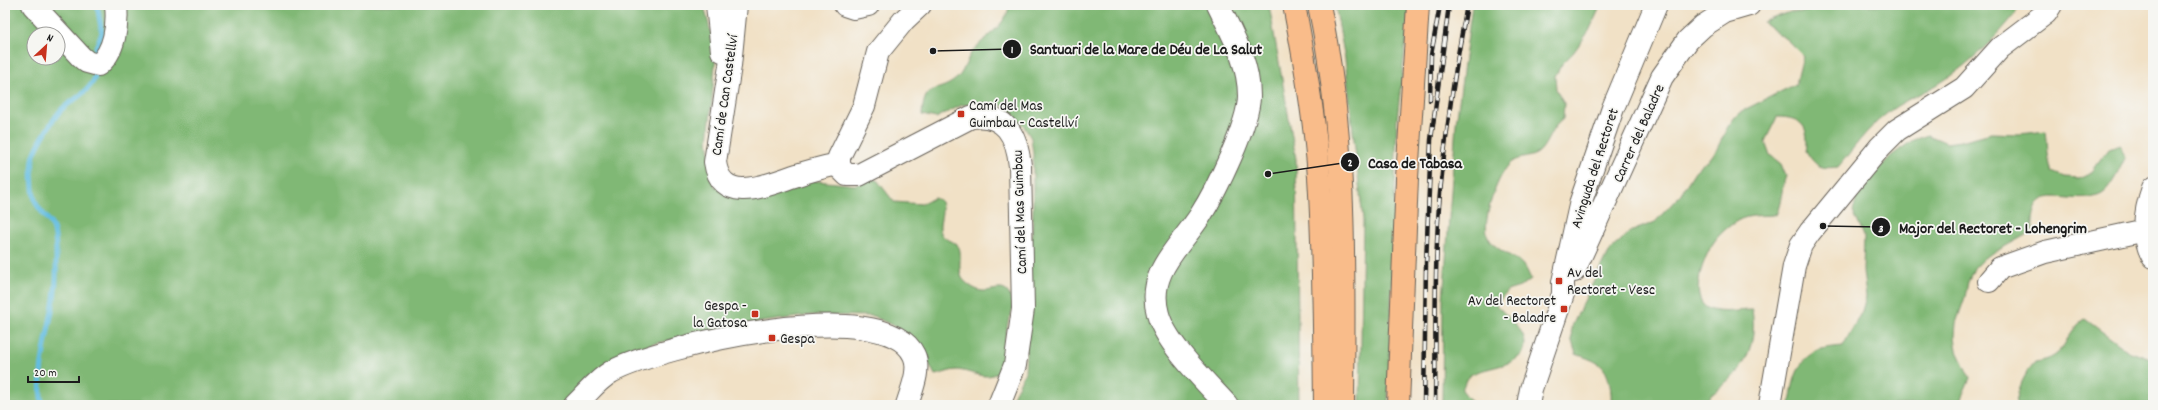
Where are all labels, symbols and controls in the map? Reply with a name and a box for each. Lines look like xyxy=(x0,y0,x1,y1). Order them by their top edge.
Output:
north arrow xyxy=(26,26,66,66)
text: N xyxy=(44,30,56,47)
street label: Camí de Can Castellví xyxy=(707,32,746,157)
callout: Santuari de la Mare de Déu de La Salut xyxy=(1002,35,1271,63)
text: Santuari de la Mare de Déu de La Salut xyxy=(1030,39,1262,62)
text: 1 xyxy=(1011,42,1014,59)
street label: Carrer del Baladre xyxy=(1608,81,1672,187)
place label: Camí del Mas Guimbau - Castellví xyxy=(969,96,1078,135)
street label: Avinguda del Rectoret xyxy=(1566,105,1626,232)
marker: Camí del Mas Guimbau - Castellví xyxy=(956,109,966,119)
callout: Casa de Tabasa xyxy=(1340,148,1470,176)
street label: Camí del Mas Guimbau xyxy=(1008,149,1034,274)
text: Casa de Tabasa xyxy=(1368,153,1464,176)
text: 2 xyxy=(1347,155,1353,172)
callout: Major del Rectoret - Lohengrim xyxy=(1871,213,2095,241)
text: Major del Rectoret - Lohengrim xyxy=(1899,218,2087,241)
text: 3 xyxy=(1878,221,1884,238)
place label: Av del Rectoret - Vesc xyxy=(1567,263,1655,302)
marker: Av del Rectoret - Vesc xyxy=(1554,276,1564,286)
place label: Av del Rectoret - Baladre xyxy=(1468,291,1556,330)
place label: Gespa - la Gatosa xyxy=(693,296,748,335)
marker: Av del Rectoret - Baladre xyxy=(1559,304,1569,314)
marker: Gespa - la Gatosa xyxy=(750,309,760,319)
place label: Gespa xyxy=(780,329,815,351)
marker: Gespa xyxy=(767,333,777,343)
scale bar xyxy=(28,358,79,384)
text: 20 m xyxy=(34,365,57,382)

